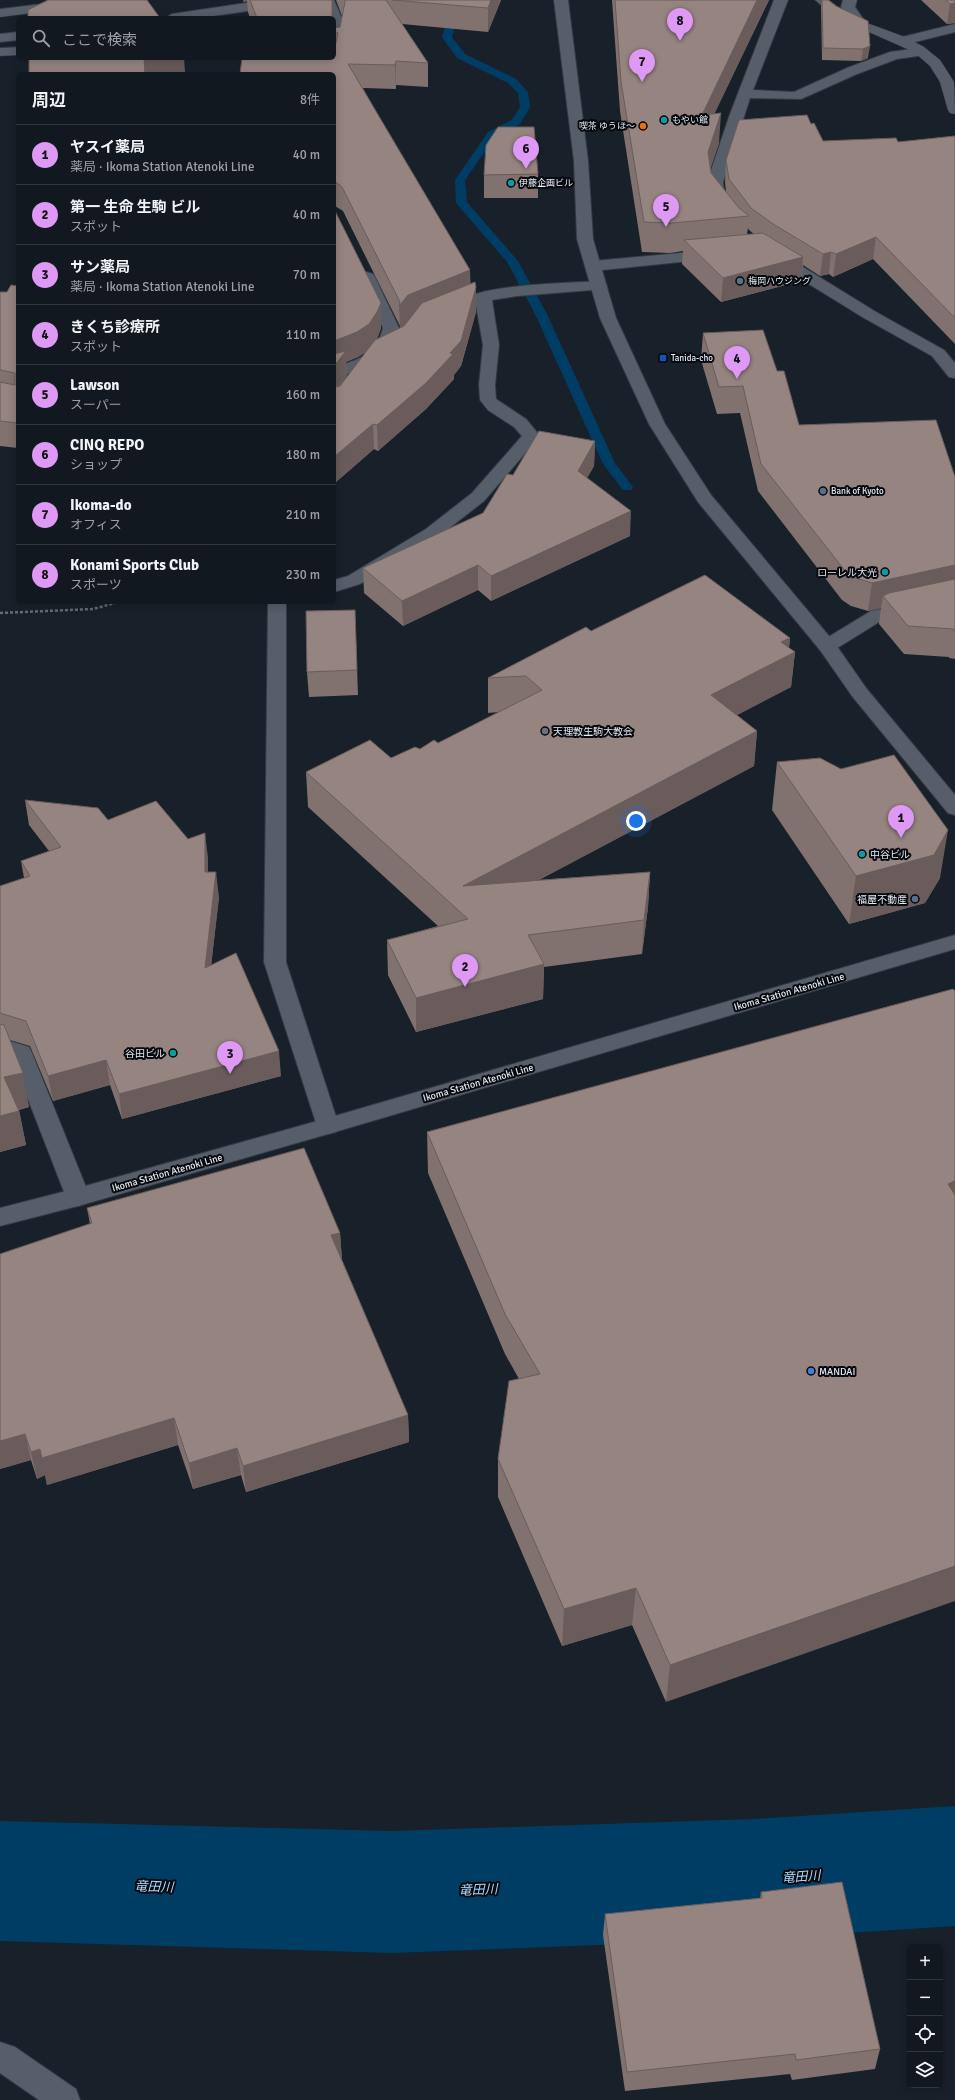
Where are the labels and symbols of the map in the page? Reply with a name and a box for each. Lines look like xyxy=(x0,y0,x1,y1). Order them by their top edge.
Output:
pin: 8 xyxy=(667,8,693,41)
pin: 7 xyxy=(629,49,655,82)
marker: もやい館 xyxy=(659,115,669,125)
place label: もやい館 xyxy=(672,115,708,126)
place label: 喫茶 ゆうほ～ xyxy=(579,121,635,132)
marker: 喫茶 ゆうほ～ xyxy=(638,121,648,131)
pin: 6 xyxy=(513,136,539,169)
marker: 伊藤企画ビル xyxy=(506,178,516,188)
place label: 伊藤企画ビル xyxy=(518,178,573,189)
pin: 5 xyxy=(653,194,679,227)
place label: 梅岡ハウジング xyxy=(748,275,811,287)
marker: 梅岡ハウジング xyxy=(735,276,745,286)
pin: 4 xyxy=(724,346,750,379)
marker: Tanida-cho xyxy=(658,353,668,363)
place label: Tanida-cho xyxy=(671,353,713,364)
marker: Bank of Kyoto xyxy=(818,486,828,496)
place label: Bank of Kyoto xyxy=(831,486,884,497)
place label: ローレル大光 xyxy=(817,567,877,579)
marker: ローレル大光 xyxy=(880,567,890,577)
marker: 天理教生駒大教会 xyxy=(540,726,550,736)
place label: 天理教生駒大教会 xyxy=(553,726,633,738)
pin: 1 xyxy=(888,805,914,838)
your location xyxy=(626,811,646,831)
marker: 中谷ビル xyxy=(857,849,867,859)
place label: 中谷ビル xyxy=(870,849,910,861)
place label: 福屋不動産 xyxy=(857,894,907,906)
marker: 福屋不動産 xyxy=(910,894,920,904)
pin: 2 xyxy=(452,954,478,987)
street label: Ikoma Station Atenoki Line xyxy=(733,970,846,1014)
pin: 3 xyxy=(217,1041,243,1074)
place label: 谷田ビル xyxy=(125,1048,165,1060)
marker: 谷田ビル xyxy=(168,1048,178,1058)
street label: Ikoma Station Atenoki Line xyxy=(422,1061,535,1105)
street label: Ikoma Station Atenoki Line xyxy=(111,1151,224,1195)
marker: MANDAI xyxy=(806,1366,816,1376)
place label: MANDAI xyxy=(819,1366,855,1378)
water label: 竜田川 xyxy=(781,1868,823,1886)
water label: 竜田川 xyxy=(134,1878,176,1896)
water label: 竜田川 xyxy=(458,1881,500,1899)

